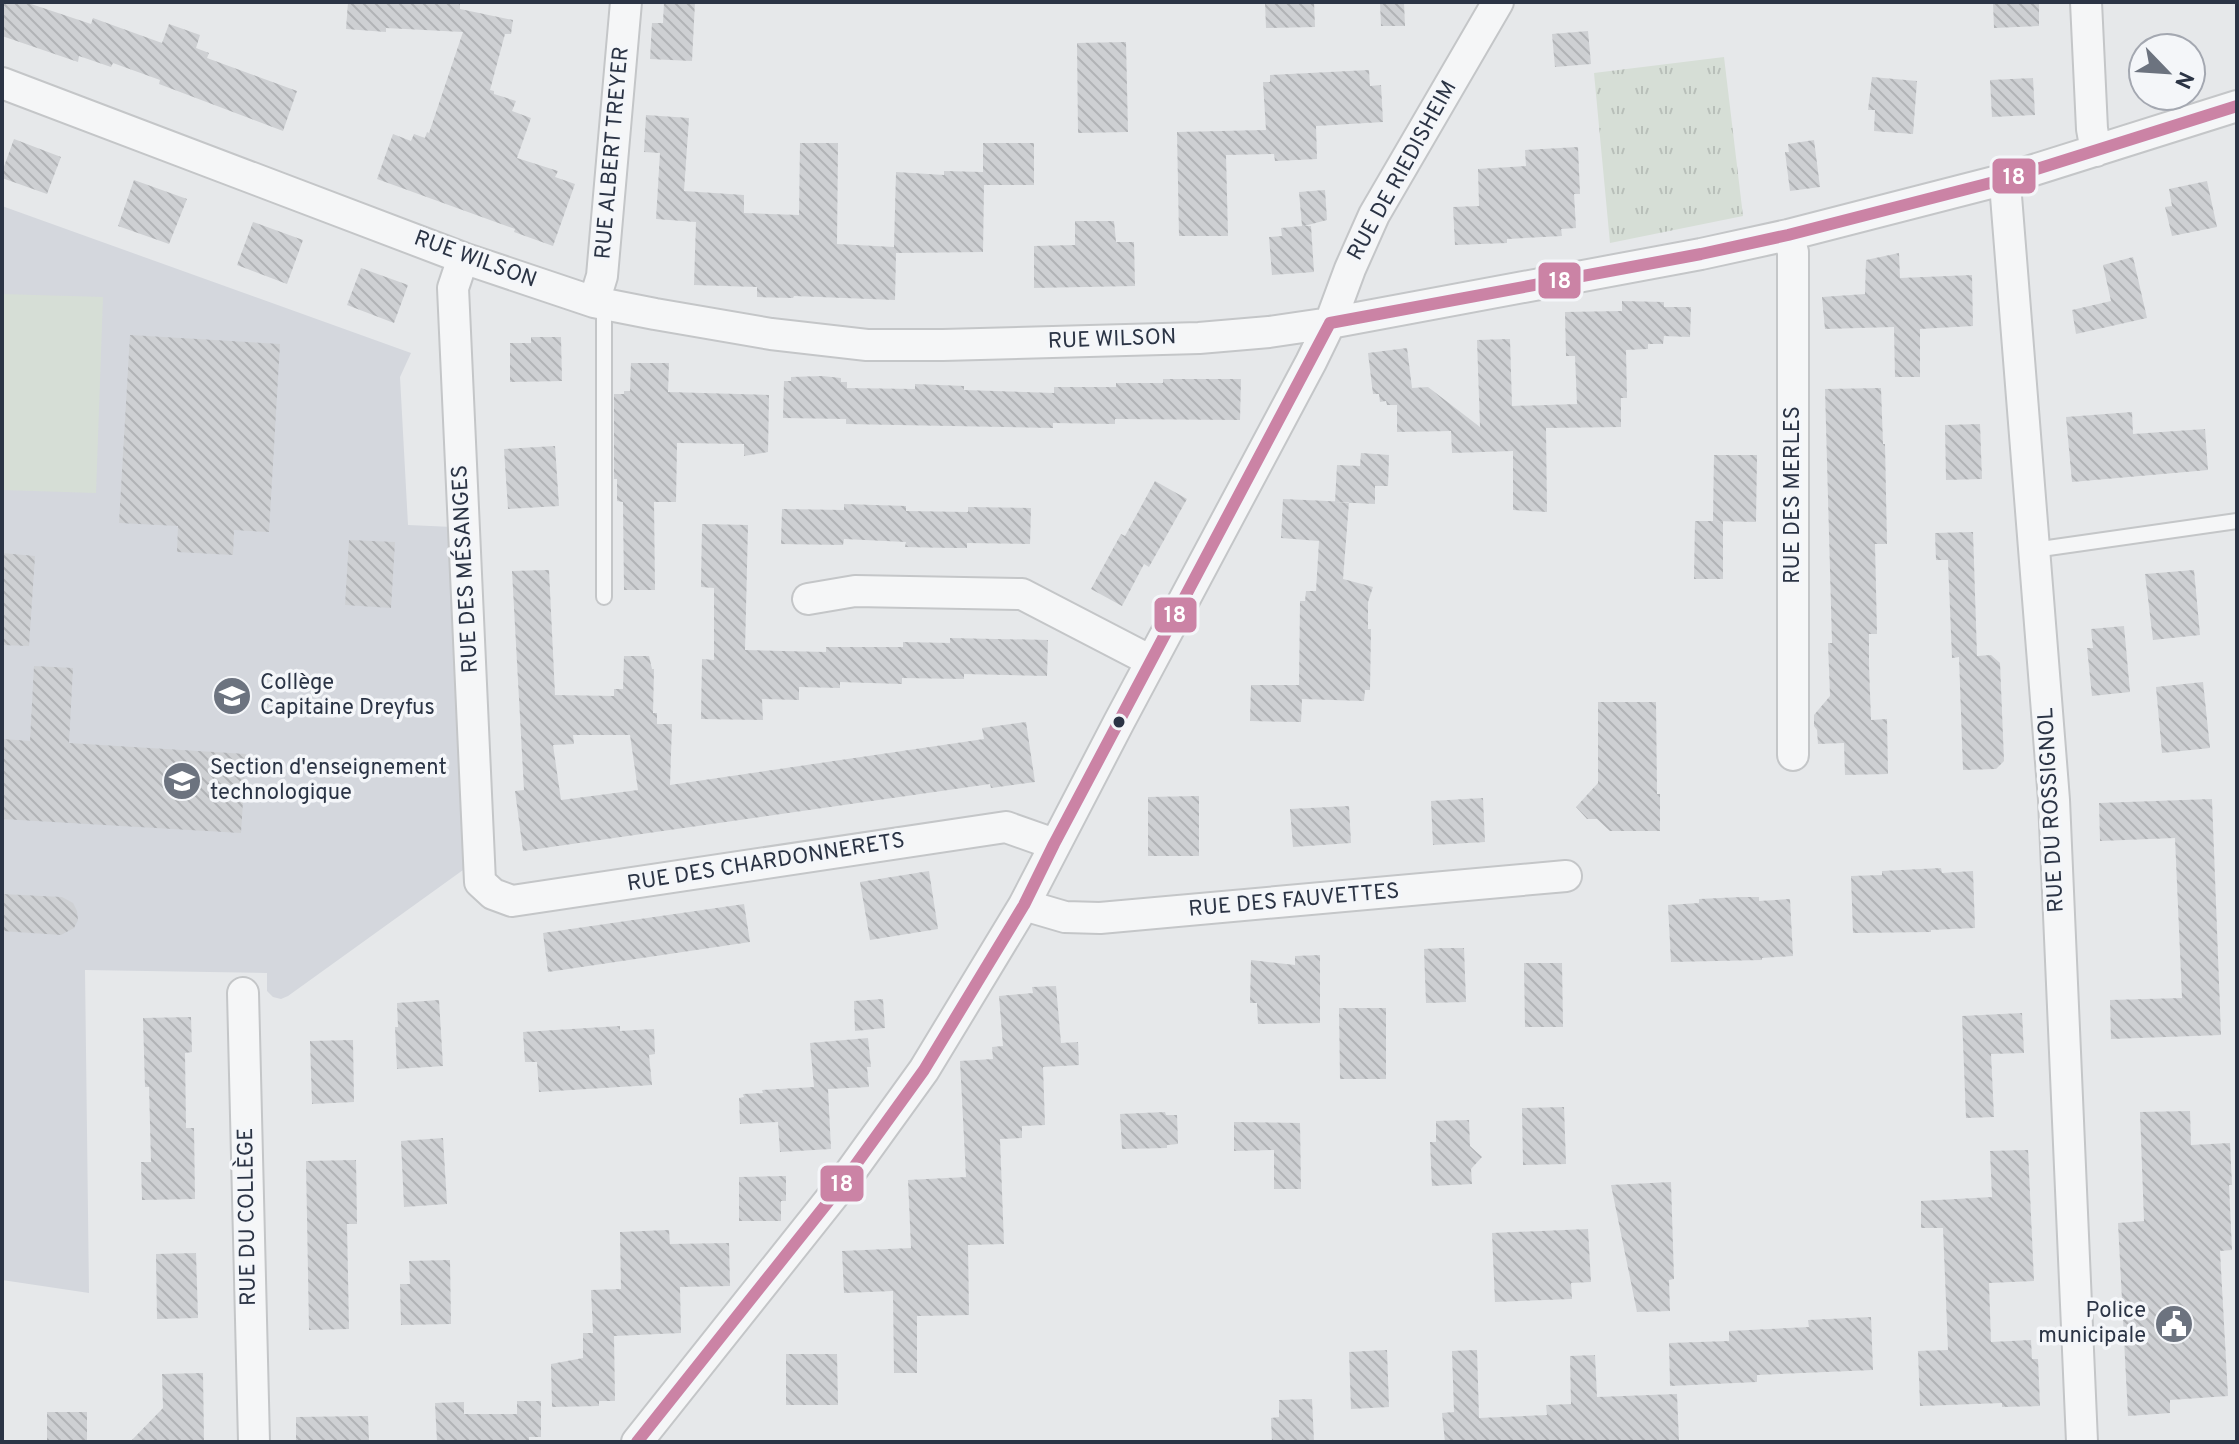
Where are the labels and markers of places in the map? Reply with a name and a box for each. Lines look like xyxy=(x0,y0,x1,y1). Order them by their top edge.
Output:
place label: Collège Capitaine Dreyfus xyxy=(260,670,435,722)
school or university icon: Collège Capitaine Dreyfus xyxy=(211,675,253,717)
unlabelled marker xyxy=(1111,714,1127,730)
place label: Section d'enseignement technologique xyxy=(210,755,447,807)
school or university icon: Section d'enseignement technologique xyxy=(161,760,203,802)
place label: Police municipale xyxy=(2038,1298,2146,1350)
public building icon: Police municipale xyxy=(2153,1303,2195,1345)

